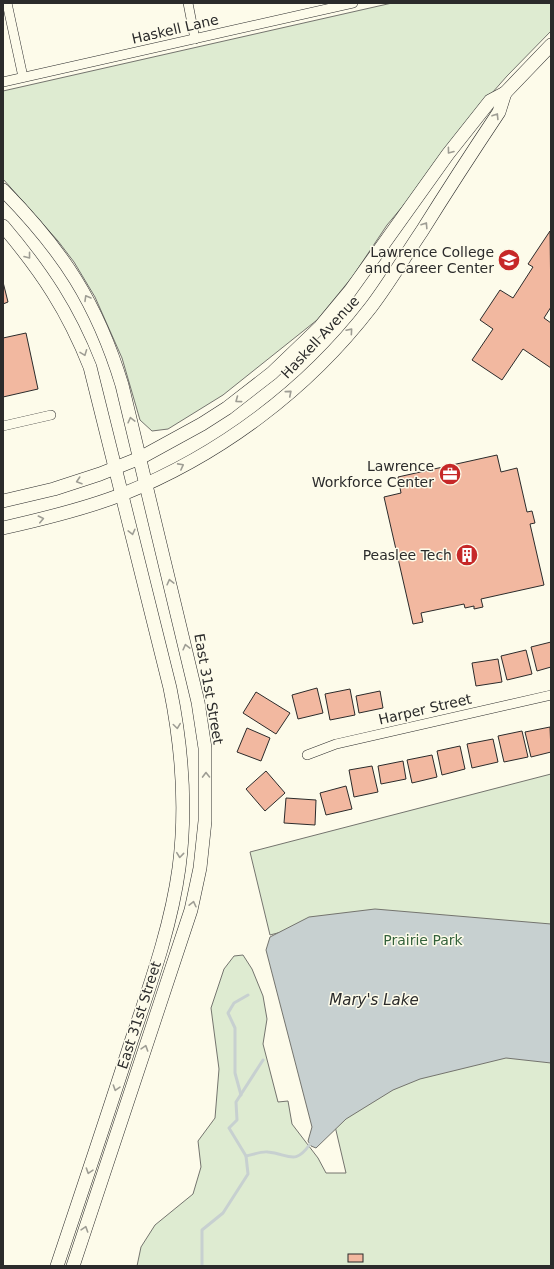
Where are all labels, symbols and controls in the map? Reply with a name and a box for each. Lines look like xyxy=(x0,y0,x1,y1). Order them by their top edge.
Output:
street label: Haskell Lane xyxy=(130,11,220,47)
one-way arrow xyxy=(492,113,499,120)
one-way arrow xyxy=(447,147,454,154)
one-way arrow xyxy=(421,222,428,229)
place label: Lawrence College and Career Center xyxy=(365,244,494,276)
school or university icon: Lawrence College and Career Center xyxy=(496,247,522,273)
one-way arrow xyxy=(23,251,30,258)
street label: Haskell Avenue xyxy=(278,292,362,382)
one-way arrow xyxy=(84,295,92,302)
one-way arrow xyxy=(345,328,352,336)
one-way arrow xyxy=(80,350,88,357)
one-way arrow xyxy=(284,391,291,398)
one-way arrow xyxy=(235,395,242,403)
one-way arrow xyxy=(127,417,136,424)
place label: Lawrence Workforce Center xyxy=(312,458,434,490)
office icon: Lawrence Workforce Center xyxy=(437,461,463,487)
one-way arrow xyxy=(177,463,185,471)
one-way arrow xyxy=(76,476,83,485)
one-way arrow xyxy=(38,516,44,524)
one-way arrow xyxy=(127,529,135,535)
building icon: Peaslee Tech xyxy=(454,542,480,568)
place label: Peaslee Tech xyxy=(363,547,452,563)
one-way arrow xyxy=(167,579,175,585)
street label: East 31st Street xyxy=(191,632,227,746)
one-way arrow xyxy=(182,643,191,650)
street label: Harper Street xyxy=(377,690,474,727)
one-way arrow xyxy=(172,723,181,729)
one-way arrow xyxy=(201,772,210,778)
one-way arrow xyxy=(176,852,185,858)
one-way arrow xyxy=(188,901,196,907)
park label: Prairie Park xyxy=(383,932,464,948)
street label: East 31st Street xyxy=(114,959,164,1071)
water label: Mary's Lake xyxy=(329,991,419,1009)
one-way arrow xyxy=(140,1044,149,1051)
one-way arrow xyxy=(112,1085,121,1092)
one-way arrow xyxy=(85,1167,93,1174)
one-way arrow xyxy=(80,1226,89,1233)

